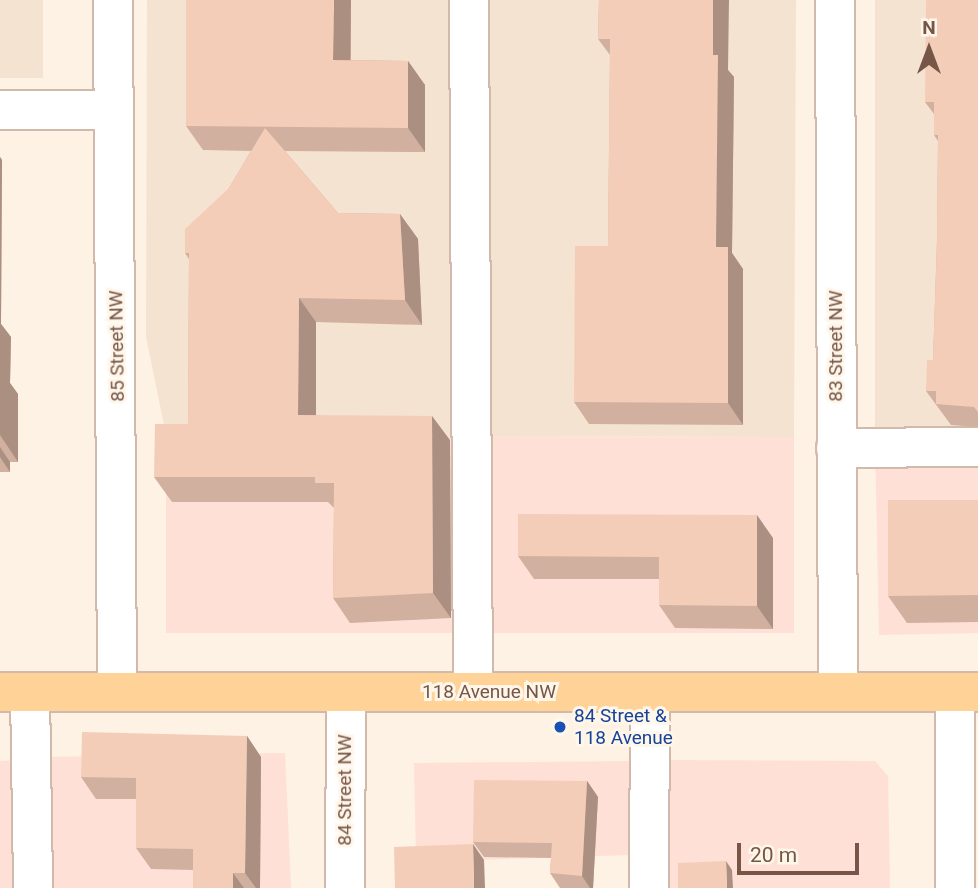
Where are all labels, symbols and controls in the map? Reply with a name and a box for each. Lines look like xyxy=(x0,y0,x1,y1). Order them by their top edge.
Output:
north arrow xyxy=(894,14,964,84)
text: N xyxy=(922,16,936,39)
street label: 85 Street NW xyxy=(105,290,129,402)
street label: 83 Street NW xyxy=(825,290,847,402)
street label: 118 Avenue NW xyxy=(422,681,556,703)
place label: 84 Street & 118 Avenue xyxy=(574,705,673,749)
marker: 84 Street & 118 Avenue xyxy=(552,719,568,735)
street label: 84 Street NW xyxy=(334,734,356,846)
scale bar xyxy=(740,828,862,872)
text: 20 m xyxy=(750,843,797,867)

